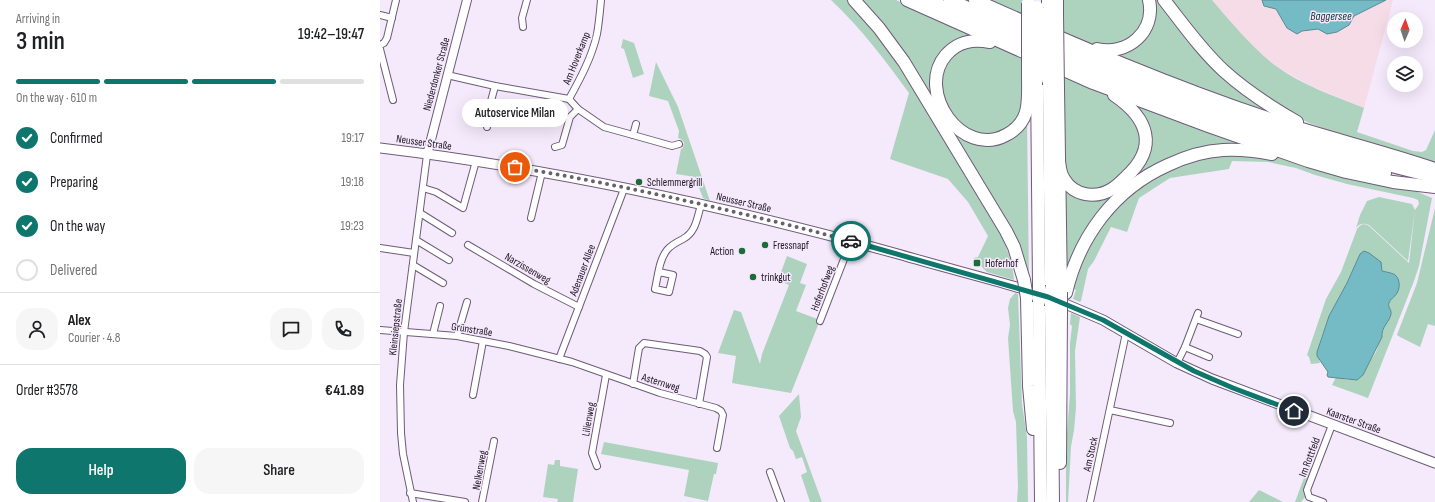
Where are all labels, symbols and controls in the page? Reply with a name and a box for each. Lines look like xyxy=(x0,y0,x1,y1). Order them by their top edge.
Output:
water label: Baggersee xyxy=(1310,9,1352,24)
text: Arriving in xyxy=(16,11,60,27)
north arrow xyxy=(1387,12,1423,48)
map controls xyxy=(1387,12,1423,92)
text: 19:42–19:47 xyxy=(298,25,364,44)
text: 3 min xyxy=(16,26,65,57)
street label: Am Hoverkamp xyxy=(560,30,593,87)
street label: Niederdonker Straße xyxy=(420,36,453,112)
button: layers xyxy=(1387,56,1423,92)
text: On the way · 610 m xyxy=(16,90,97,106)
callout: Autoservice Milan xyxy=(462,99,568,127)
text: Autoservice Milan xyxy=(475,105,555,121)
icon: check xyxy=(16,127,38,149)
text: Confirmed xyxy=(50,129,103,148)
text: 19:17 xyxy=(342,130,364,146)
street label: Neusser Straße xyxy=(395,132,453,153)
pin xyxy=(498,150,532,184)
icon: bag xyxy=(504,156,526,178)
icon: check xyxy=(16,171,38,193)
text: Preparing xyxy=(50,173,98,192)
text: 19:18 xyxy=(341,174,364,190)
place label: Schlemmergrill xyxy=(647,176,702,189)
marker: Schlemmergrill xyxy=(634,177,644,187)
street label: Neusser Straße xyxy=(715,190,773,215)
icon: check xyxy=(16,215,38,237)
text: On the way xyxy=(50,217,105,236)
text: 19:23 xyxy=(340,218,364,234)
courier xyxy=(831,221,871,261)
icon: car xyxy=(840,230,862,252)
place label: Fressnapf xyxy=(773,239,810,252)
marker: Fressnapf xyxy=(760,240,770,250)
street label: Adenauer Allee xyxy=(566,243,598,299)
place label: Action xyxy=(709,245,734,258)
marker: Action xyxy=(737,246,747,256)
street label: Narzissenweg xyxy=(502,250,554,287)
place label: Hoferhof xyxy=(985,257,1019,270)
marker: Hoferhof xyxy=(972,258,982,268)
text: Delivered xyxy=(50,261,97,280)
street label: Hoferhofweg xyxy=(808,263,837,313)
place label: trinkgut xyxy=(761,271,791,284)
marker: trinkgut xyxy=(748,272,758,282)
street label: Kleinsiepstraße xyxy=(386,298,405,356)
button: person xyxy=(16,308,58,350)
button: chat xyxy=(270,308,312,350)
button: phone xyxy=(322,308,364,350)
text: Alex xyxy=(68,311,91,330)
street label: Grünstraße xyxy=(450,320,493,339)
text: Courier · 4.8 xyxy=(68,330,120,346)
street label: Asternweg xyxy=(639,370,682,395)
text: Order #3578 xyxy=(16,381,78,400)
text: €41.89 xyxy=(325,381,364,400)
pin xyxy=(1277,394,1311,428)
street label: Lilienweg xyxy=(579,400,598,437)
icon: home xyxy=(1283,400,1305,422)
street label: Kaarster Straße xyxy=(1325,405,1383,436)
street label: Am Stock xyxy=(1080,435,1101,473)
street label: Im Rottfeld xyxy=(1296,435,1323,479)
button: Help xyxy=(16,448,186,494)
button: Share xyxy=(194,448,364,494)
street label: Nelkenweg xyxy=(470,449,489,491)

